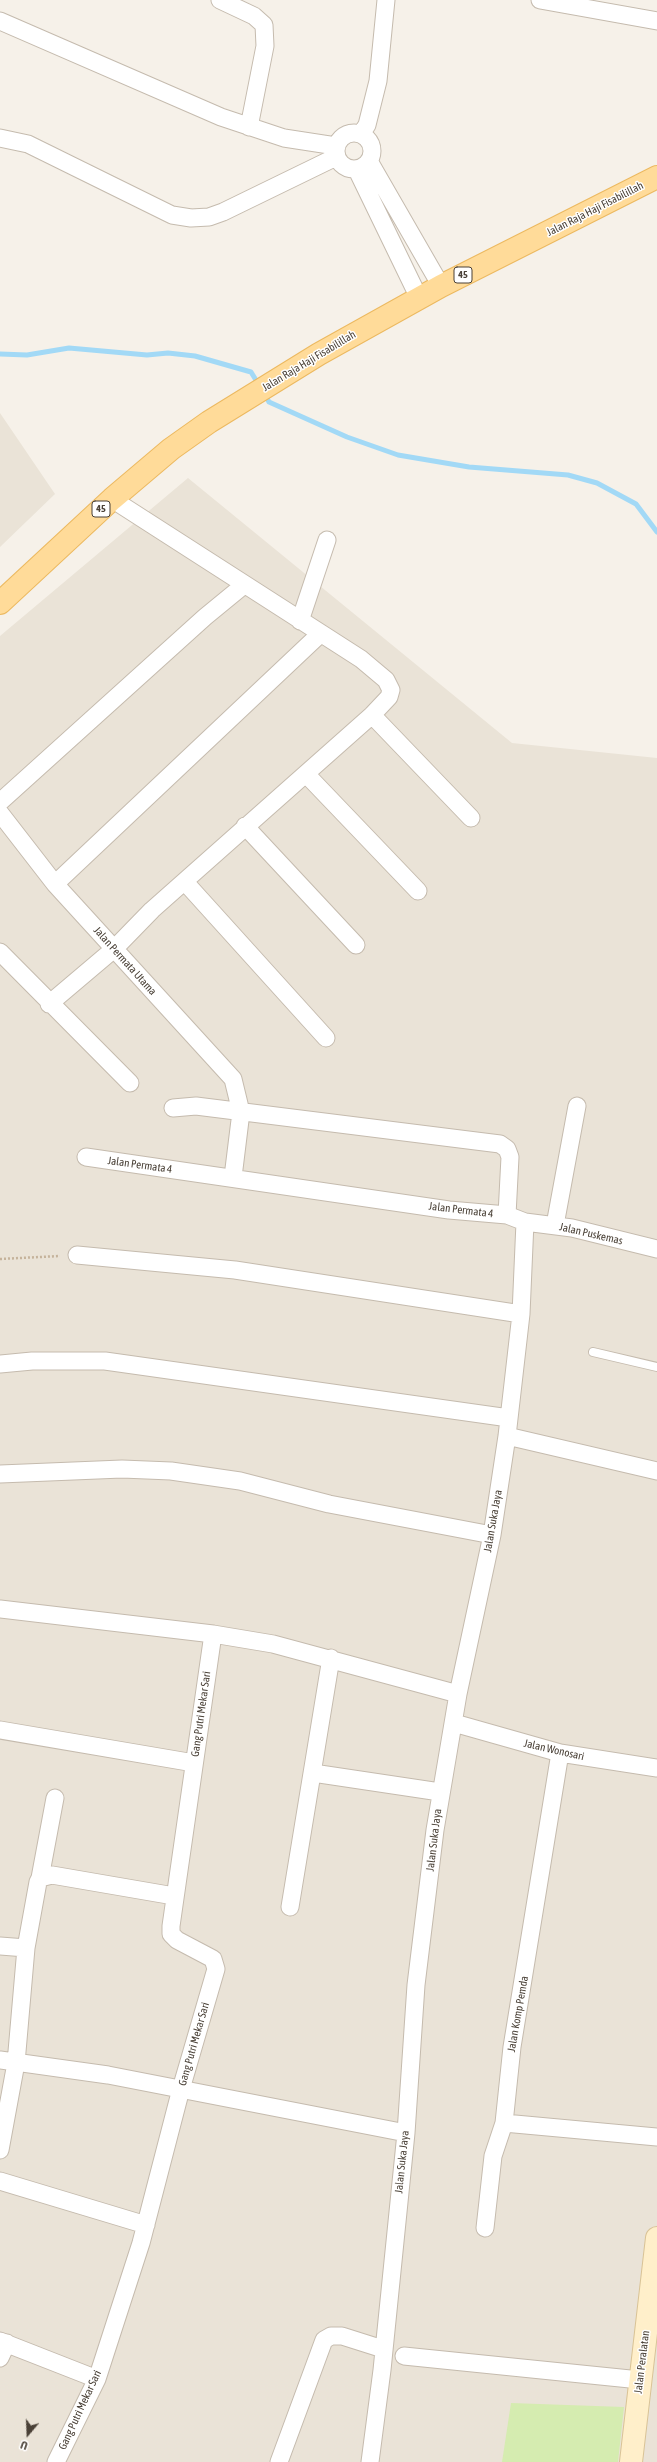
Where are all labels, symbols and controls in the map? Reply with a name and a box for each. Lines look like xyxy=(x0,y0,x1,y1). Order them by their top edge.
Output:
street label: Jalan Raja Haji Fisabilillah xyxy=(544,179,646,239)
road number: 45 xyxy=(454,267,472,283)
street label: Jalan Raja Haji Fisabilillah xyxy=(260,328,358,394)
road number: 45 xyxy=(92,501,110,517)
street label: Jalan Permata Utama xyxy=(91,924,159,998)
street label: Jalan Permata 4 xyxy=(107,1154,173,1176)
street label: Jalan Permata 4 xyxy=(428,1199,494,1221)
street label: Jalan Puskemas xyxy=(558,1220,624,1248)
street label: Jalan Suka Jaya xyxy=(481,1489,505,1553)
street label: Gang Putri Mekar Sari xyxy=(188,1670,214,1758)
street label: Jalan Wonosari xyxy=(523,1737,585,1763)
street label: Jalan Suka Jaya xyxy=(424,1808,444,1872)
street label: Jalan Komp Pemda xyxy=(505,1975,531,2053)
street label: Gang Putri Mekar Sari xyxy=(176,2001,212,2087)
street label: Jalan Suka Jaya xyxy=(392,2130,412,2194)
street label: Jalan Peralatan xyxy=(632,2330,652,2394)
street label: Gang Putri Mekar Sari xyxy=(56,2368,104,2452)
north arrow xyxy=(8,2414,48,2454)
text: U xyxy=(19,2439,29,2452)

